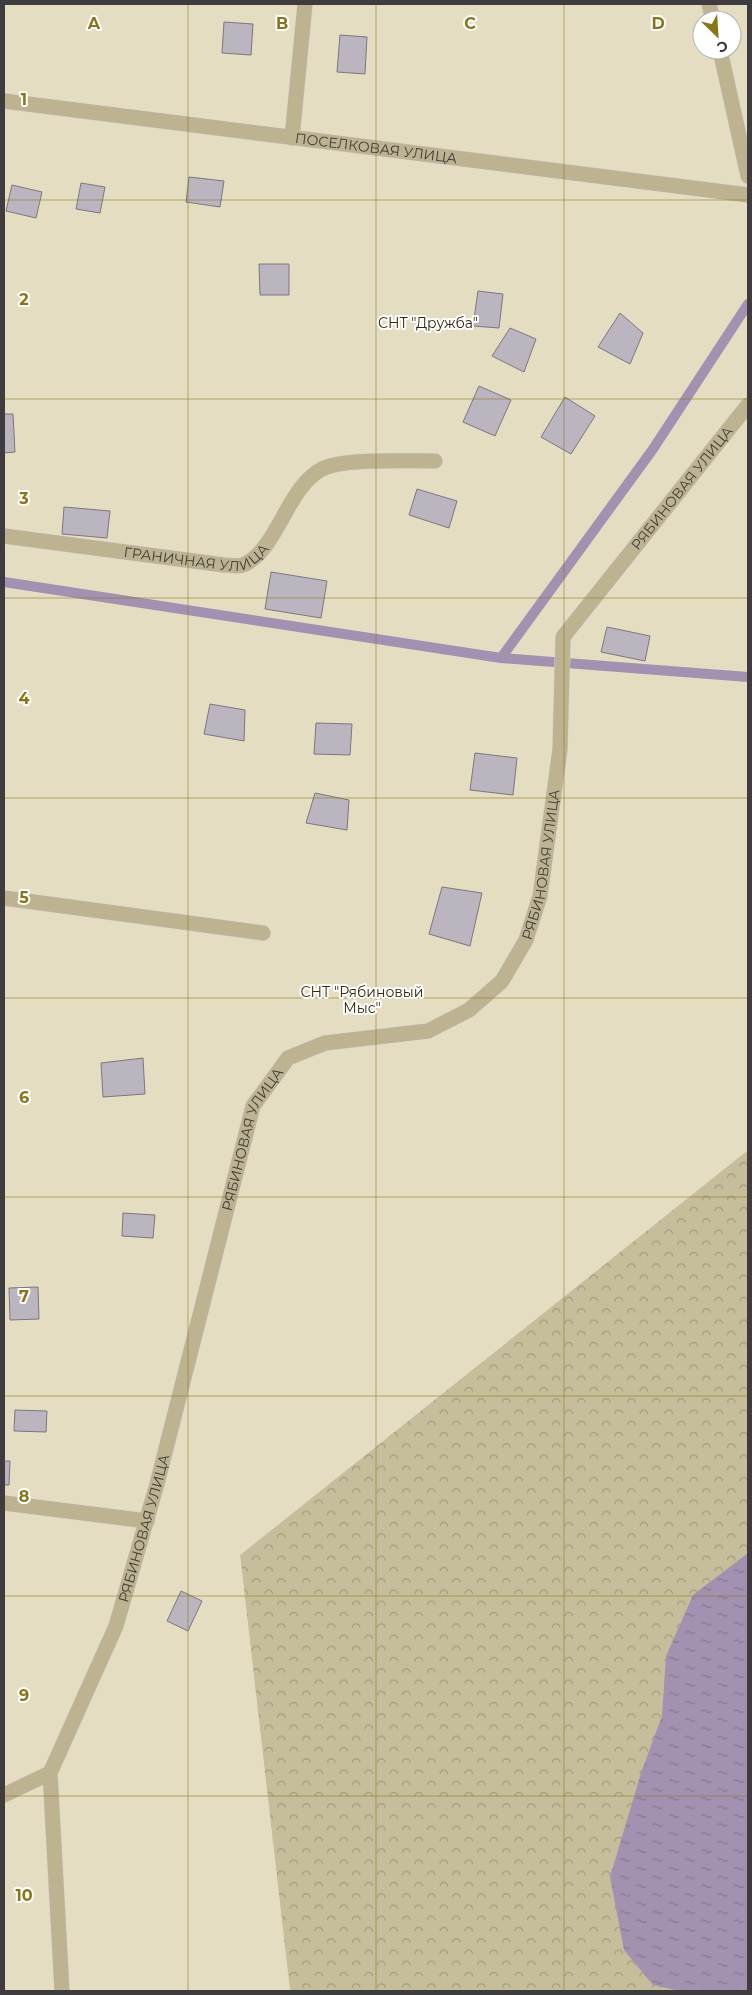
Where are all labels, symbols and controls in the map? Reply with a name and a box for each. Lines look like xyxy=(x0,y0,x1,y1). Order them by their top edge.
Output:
north arrow xyxy=(692,10,742,60)
text: A xyxy=(87,14,101,33)
text: B xyxy=(276,14,288,33)
text: C xyxy=(464,14,476,33)
text: D xyxy=(651,14,665,33)
text: С xyxy=(714,36,731,57)
text: 1 xyxy=(21,90,27,109)
street label: ПОСЕЛКОВАЯ УЛИЦА xyxy=(294,129,459,167)
text: 2 xyxy=(19,290,29,309)
park label: СНТ "Дружба" xyxy=(378,314,478,332)
street label: РЯБИНОВАЯ УЛИЦА xyxy=(627,422,737,553)
text: 3 xyxy=(18,489,29,508)
street label: ГРАНИЧНАЯ УЛИЦА xyxy=(123,540,273,575)
text: 4 xyxy=(18,689,30,708)
street label: РЯБИНОВАЯ УЛИЦА xyxy=(518,788,563,942)
text: 5 xyxy=(19,888,29,907)
park label: СНТ "Рябиновый Мыс" xyxy=(301,983,423,1017)
street label: РЯБИНОВАЯ УЛИЦА xyxy=(218,1064,287,1213)
text: 6 xyxy=(19,1088,29,1107)
text: 7 xyxy=(19,1287,29,1306)
street label: РЯБИНОВАЯ УЛИЦА xyxy=(114,1452,173,1604)
text: 8 xyxy=(19,1487,29,1506)
text: 9 xyxy=(19,1686,29,1705)
text: 10 xyxy=(15,1886,33,1905)

